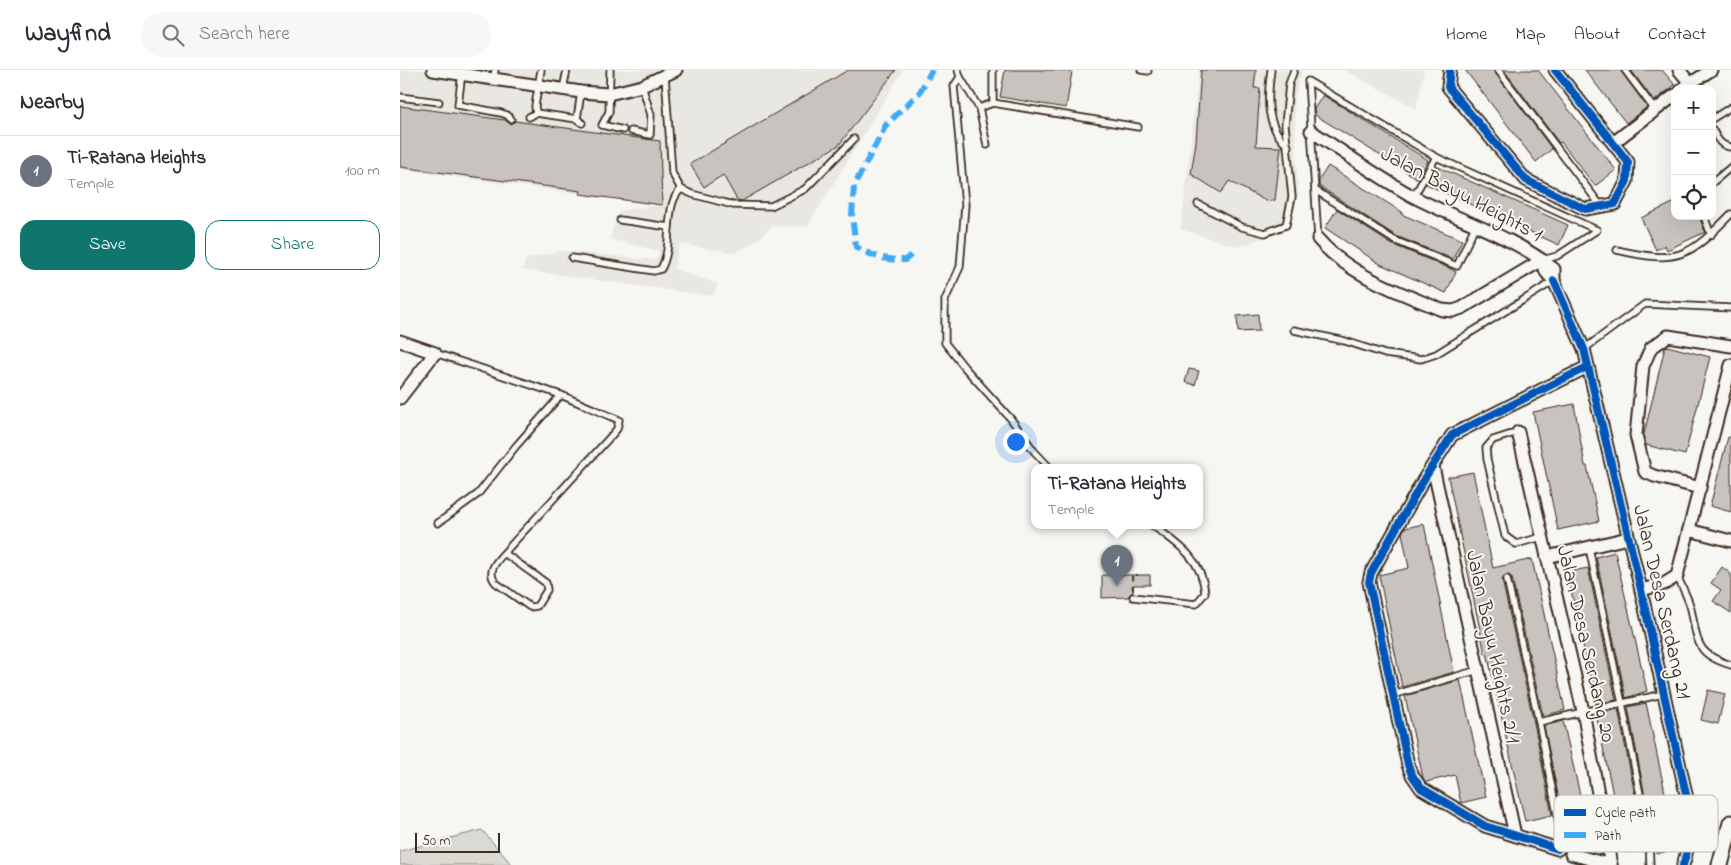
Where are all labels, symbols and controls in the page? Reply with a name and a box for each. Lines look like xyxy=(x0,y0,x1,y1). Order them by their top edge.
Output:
search box xyxy=(141,12,491,57)
text: Wayfind xyxy=(25,17,111,52)
icon: search xyxy=(159,21,187,49)
text: Search here xyxy=(199,21,290,48)
text: Home xyxy=(1446,22,1487,48)
text: Map xyxy=(1515,22,1546,48)
text: About xyxy=(1574,22,1620,48)
text: Contact xyxy=(1648,22,1706,48)
map controls xyxy=(1671,85,1716,220)
button: + xyxy=(1671,85,1716,130)
text: Nearby xyxy=(20,88,84,118)
button: − xyxy=(1671,130,1716,175)
street label: Jalan Bayu Heights 1 xyxy=(1374,139,1548,252)
text: Ti-Ratana Heights xyxy=(67,145,206,172)
text: 1 xyxy=(33,159,39,183)
text: 100 m xyxy=(345,159,380,183)
text: Temple xyxy=(67,172,114,196)
button: locate xyxy=(1671,175,1716,220)
button: Save xyxy=(20,220,195,270)
button: Share xyxy=(205,220,380,270)
your location xyxy=(1003,429,1029,455)
popup xyxy=(1031,464,1203,529)
text: Ti-Ratana Heights xyxy=(1047,471,1187,498)
text: Temple xyxy=(1047,498,1094,522)
street label: Jalan Desa Serdang 21 xyxy=(1622,502,1698,703)
street label: Jalan Desa Serdang 20 xyxy=(1546,543,1622,746)
pin: 1 xyxy=(1101,545,1133,586)
street label: Jalan Bayu Heights 2/1 xyxy=(1455,548,1527,747)
legend xyxy=(1554,795,1718,852)
text: Cycle path xyxy=(1595,803,1656,825)
text: Path xyxy=(1595,826,1621,847)
scale bar xyxy=(415,830,500,853)
text: 50 m xyxy=(422,831,450,852)

